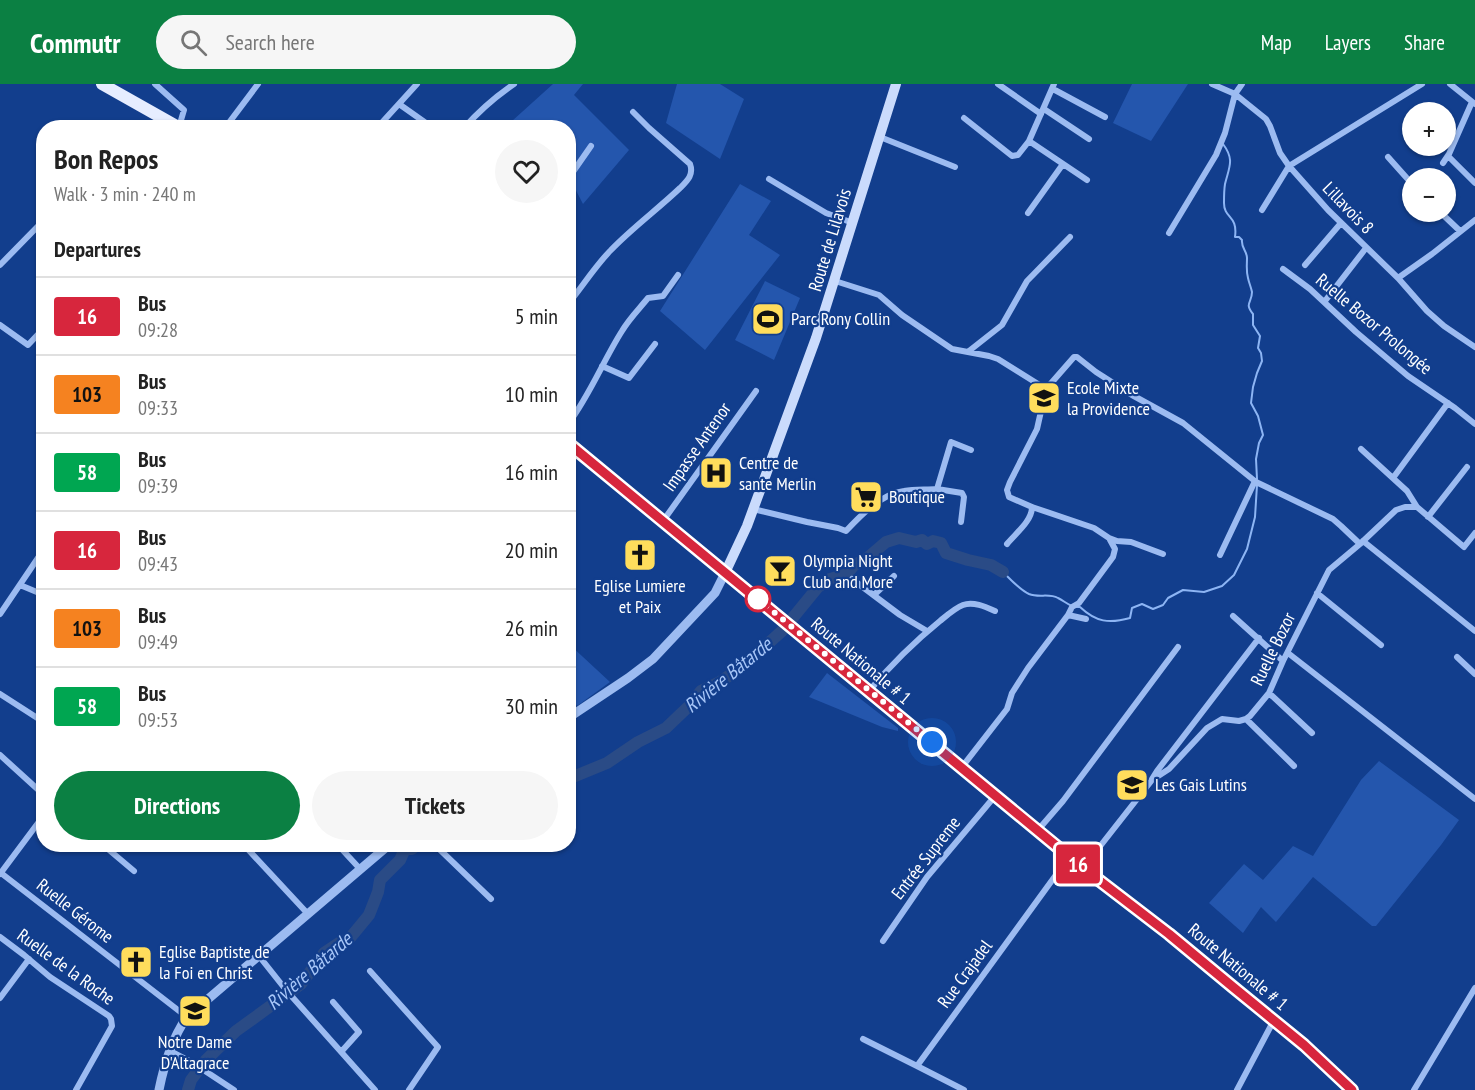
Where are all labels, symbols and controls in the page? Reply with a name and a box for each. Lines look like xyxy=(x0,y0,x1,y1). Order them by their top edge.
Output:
search box xyxy=(156,15,576,69)
text: Commutr xyxy=(30,24,120,61)
icon: search xyxy=(177,26,210,59)
text: Search here xyxy=(225,28,315,56)
text: Map xyxy=(1261,29,1292,56)
text: Layers xyxy=(1325,29,1371,56)
text: Share xyxy=(1404,29,1445,56)
map controls xyxy=(1402,102,1456,222)
button: + xyxy=(1402,102,1456,156)
text: Bon Repos xyxy=(54,140,158,177)
button: heart xyxy=(495,140,558,203)
button: − xyxy=(1402,168,1456,222)
street label: Lillavois 8 xyxy=(1318,177,1379,239)
text: Walk · 3 min · 240 m xyxy=(54,181,196,207)
street label: Route de Lilavois xyxy=(803,186,856,294)
text: Departures xyxy=(54,235,141,263)
street label: Ruelle Bozor Prolongée xyxy=(1311,268,1437,379)
text: Bus xyxy=(138,289,166,317)
sports icon: Parc Rony Collin xyxy=(750,301,786,337)
text: 5 min xyxy=(515,302,558,330)
text: 16 xyxy=(77,303,97,330)
place label: Parc Rony Collin xyxy=(791,307,890,330)
text: 09:28 xyxy=(138,317,178,343)
text: Bus xyxy=(138,367,166,395)
place label: Ecole Mixte la Providence xyxy=(1067,376,1150,420)
text: 10 min xyxy=(505,380,558,408)
school or university icon: Ecole Mixte la Providence xyxy=(1026,380,1062,416)
text: 103 xyxy=(72,381,102,408)
text: 09:33 xyxy=(138,395,178,421)
street label: Impasse Antenor xyxy=(658,398,736,496)
text: Bus xyxy=(138,445,166,473)
place label: Centre de sante Merlin xyxy=(739,451,816,495)
hospital icon: Centre de sante Merlin xyxy=(698,455,734,491)
text: 16 min xyxy=(505,458,558,486)
text: 58 xyxy=(77,459,97,486)
text: 09:39 xyxy=(138,473,178,499)
supermarket icon: Boutique xyxy=(848,479,884,515)
place label: Boutique xyxy=(889,485,945,508)
text: Bus xyxy=(138,523,166,551)
text: 20 min xyxy=(505,536,558,564)
text: 16 xyxy=(77,537,97,564)
church icon: Eglise Lumiere et Paix xyxy=(622,537,658,573)
place label: Olympia Night Club and More xyxy=(803,549,893,593)
text: 09:43 xyxy=(138,551,178,577)
bar icon: Olympia Night Club and More xyxy=(762,553,798,589)
place label: Eglise Lumiere et Paix xyxy=(594,574,686,618)
unlabelled marker xyxy=(745,586,771,612)
text: Bus xyxy=(138,601,166,629)
street label: Ruelle Bozor xyxy=(1245,608,1300,689)
street label: Route Nationale # 1 xyxy=(807,612,916,709)
text: 26 min xyxy=(505,614,558,642)
text: 103 xyxy=(72,615,102,642)
text: 09:49 xyxy=(138,629,178,655)
water label: Rivière Bâtarde xyxy=(679,631,779,718)
text: Bus xyxy=(138,679,166,707)
text: 30 min xyxy=(505,692,558,720)
text: 58 xyxy=(77,693,97,720)
text: 09:53 xyxy=(138,707,178,733)
your location xyxy=(917,727,947,757)
school or university icon: Les Gais Lutins xyxy=(1114,767,1150,803)
button: Directions xyxy=(54,771,300,840)
button: Tickets xyxy=(312,771,558,840)
place label: Les Gais Lutins xyxy=(1155,773,1247,796)
street label: Entrée Supreme xyxy=(886,812,965,904)
line badge: 16 xyxy=(1051,844,1105,884)
text: 16 xyxy=(1068,851,1088,878)
street label: Ruelle Gérome xyxy=(32,873,119,948)
street label: Route Nationale # 1 xyxy=(1184,918,1293,1015)
street label: Ruelle de la Roche xyxy=(13,923,120,1010)
water label: Rivière Bâtarde xyxy=(261,925,359,1015)
street label: Rue Crajadel xyxy=(932,935,997,1012)
place label: Eglise Baptiste de la Foi en Christ xyxy=(159,940,270,984)
church icon: Eglise Baptiste de la Foi en Christ xyxy=(118,944,154,980)
school or university icon: Notre Dame D'Altagrace xyxy=(177,993,213,1029)
place label: Notre Dame D'Altagrace xyxy=(158,1030,232,1074)

